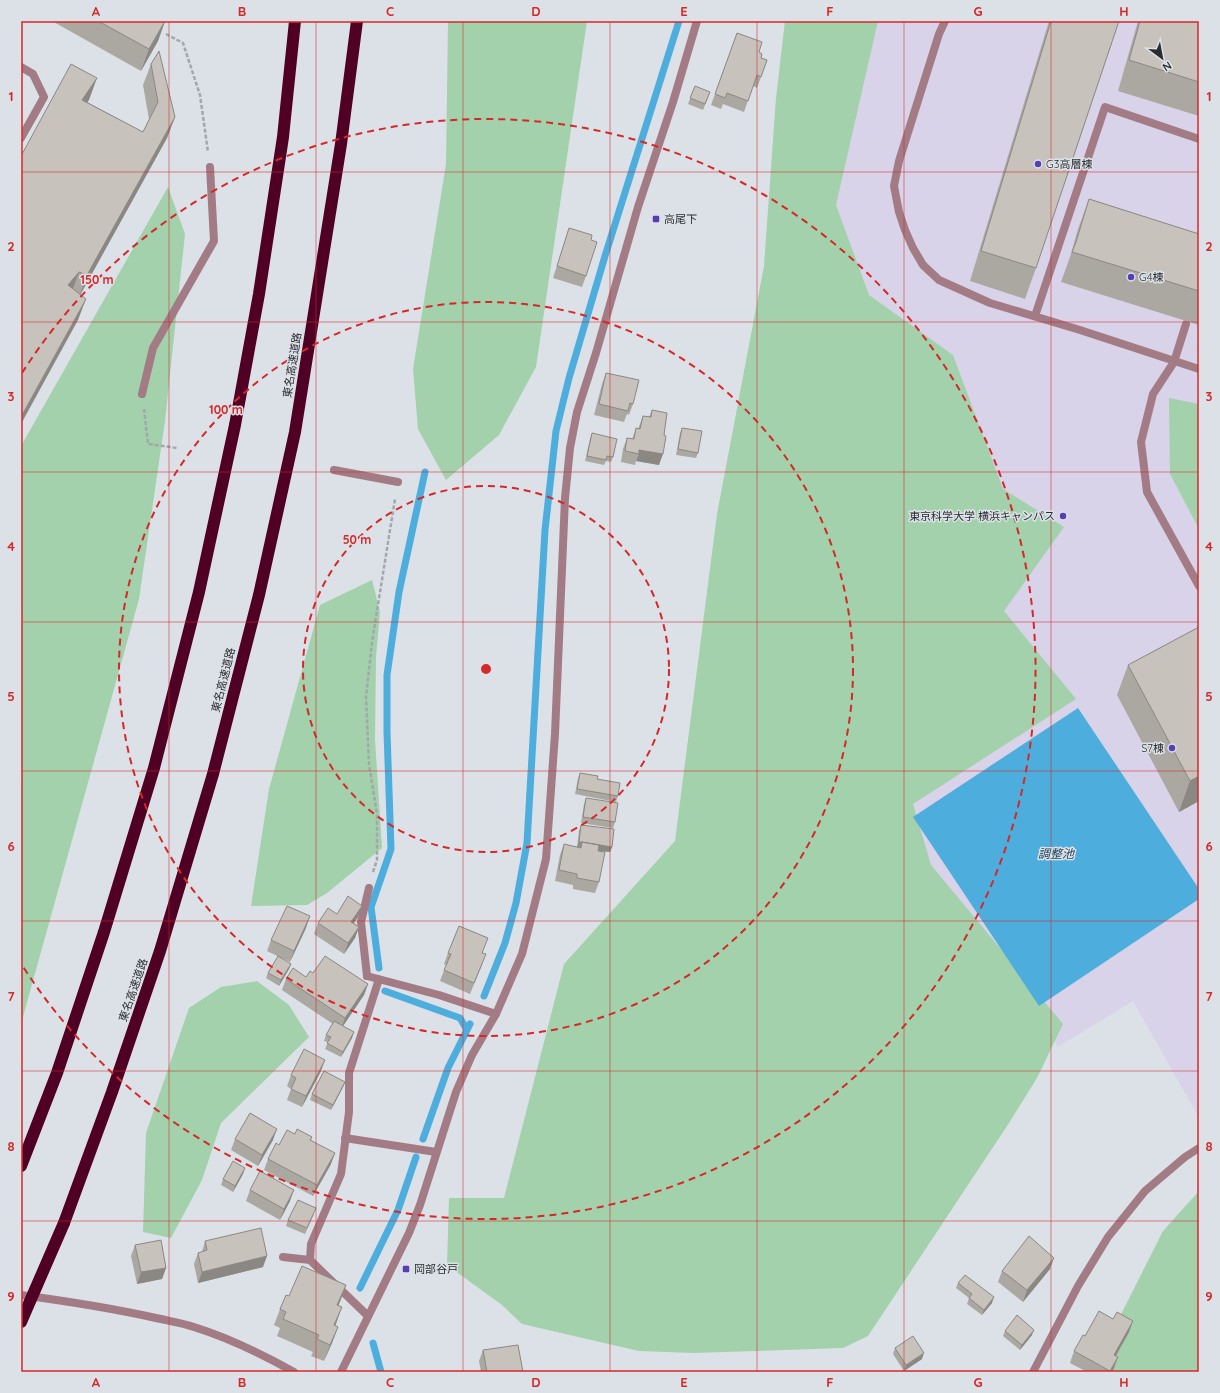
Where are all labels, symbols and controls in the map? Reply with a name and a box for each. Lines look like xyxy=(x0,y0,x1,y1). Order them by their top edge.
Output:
text: A xyxy=(92,3,101,19)
text: B xyxy=(238,3,246,19)
text: C xyxy=(386,3,394,19)
text: D xyxy=(531,3,541,19)
text: E xyxy=(680,3,688,19)
text: F xyxy=(826,3,834,19)
text: G xyxy=(973,3,983,19)
text: H xyxy=(1119,3,1129,19)
north arrow xyxy=(1142,38,1182,78)
text: N xyxy=(1160,58,1174,75)
text: 1 xyxy=(8,88,14,104)
text: 1 xyxy=(1206,88,1212,104)
place label: G3高層棟 xyxy=(1046,157,1092,171)
marker: G3高層棟 xyxy=(1033,159,1043,169)
place label: 高尾下 xyxy=(664,212,697,226)
marker: 高尾下 xyxy=(651,214,661,224)
text: 2 xyxy=(7,238,15,254)
text: 2 xyxy=(1205,238,1213,254)
place label: G4棟 xyxy=(1139,270,1163,284)
text: 150 m xyxy=(80,272,114,287)
marker: G4棟 xyxy=(1126,272,1136,282)
street label: 東名高速道路 xyxy=(280,331,304,399)
text: 3 xyxy=(8,388,15,404)
text: 3 xyxy=(1206,388,1213,404)
text: 100 m xyxy=(209,402,243,417)
place label: 東京科学大学 横浜キャンパス xyxy=(909,509,1055,523)
marker: 東京科学大学 横浜キャンパス xyxy=(1058,511,1068,521)
text: 50 m xyxy=(343,532,371,547)
text: 4 xyxy=(7,538,15,554)
text: 4 xyxy=(1205,538,1213,554)
street label: 東名高速道路 xyxy=(208,646,238,714)
centre of rings xyxy=(479,662,493,676)
text: 5 xyxy=(7,688,15,704)
text: 5 xyxy=(1205,688,1213,704)
place label: S7棟 xyxy=(1141,741,1164,755)
marker: S7棟 xyxy=(1167,743,1177,753)
text: 6 xyxy=(7,838,15,854)
text: 6 xyxy=(1205,838,1213,854)
water label: 調整池 xyxy=(1038,846,1075,861)
street label: 東名高速道路 xyxy=(116,957,150,1023)
text: 7 xyxy=(7,988,15,1004)
text: 7 xyxy=(1205,988,1213,1004)
text: 8 xyxy=(7,1138,15,1154)
text: 8 xyxy=(1205,1138,1213,1154)
place label: 岡部谷戸 xyxy=(414,1262,458,1276)
marker: 岡部谷戸 xyxy=(401,1264,411,1274)
text: 9 xyxy=(7,1288,15,1304)
text: 9 xyxy=(1205,1288,1213,1304)
text: A xyxy=(92,1374,101,1390)
text: B xyxy=(238,1374,246,1390)
text: C xyxy=(386,1374,394,1390)
text: D xyxy=(531,1374,541,1390)
text: E xyxy=(680,1374,688,1390)
text: F xyxy=(826,1374,834,1390)
text: G xyxy=(973,1374,983,1390)
text: H xyxy=(1119,1374,1129,1390)

